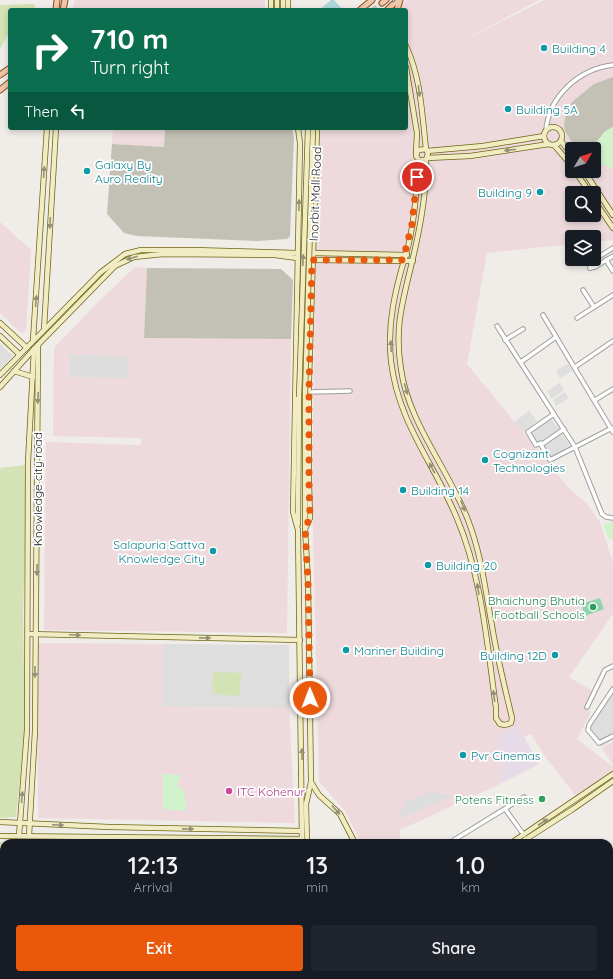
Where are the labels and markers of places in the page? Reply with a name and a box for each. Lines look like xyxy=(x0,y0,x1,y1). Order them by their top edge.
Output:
place label: Building 4 xyxy=(552,41,606,56)
marker: Building 4 xyxy=(539,43,549,53)
place label: Building 5A xyxy=(516,102,578,117)
marker: Building 5A xyxy=(503,104,513,114)
place label: Galaxy By Auro Reality xyxy=(95,157,163,186)
pin xyxy=(400,160,434,194)
marker: Galaxy By Auro Reality xyxy=(82,166,92,176)
place label: Building 9 xyxy=(478,185,532,200)
marker: Building 9 xyxy=(535,187,545,197)
place label: Cognizant Technologies xyxy=(493,446,566,475)
marker: Cognizant Technologies xyxy=(480,455,490,465)
place label: Building 14 xyxy=(411,483,469,498)
marker: Building 14 xyxy=(398,485,408,495)
place label: Salapuria Sattva Knowledge City xyxy=(113,537,205,566)
marker: Salapuria Sattva Knowledge City xyxy=(208,546,218,556)
place label: Building 20 xyxy=(436,558,497,573)
marker: Building 20 xyxy=(423,560,433,570)
place label: Bhaichung Bhutia Football Schools xyxy=(488,593,585,622)
marker: Bhaichung Bhutia Football Schools xyxy=(588,602,598,612)
place label: Mariner Building xyxy=(354,643,444,658)
marker: Mariner Building xyxy=(341,645,351,655)
place label: Building 12D xyxy=(480,648,547,663)
marker: Building 12D xyxy=(550,650,560,660)
place label: Pvr Cinemas xyxy=(471,748,541,763)
marker: Pvr Cinemas xyxy=(458,750,468,760)
place label: ITC Kohenur xyxy=(237,784,306,799)
marker: ITC Kohenur xyxy=(224,786,234,796)
place label: Potens Fitness xyxy=(455,792,534,807)
marker: Potens Fitness xyxy=(537,794,547,804)

